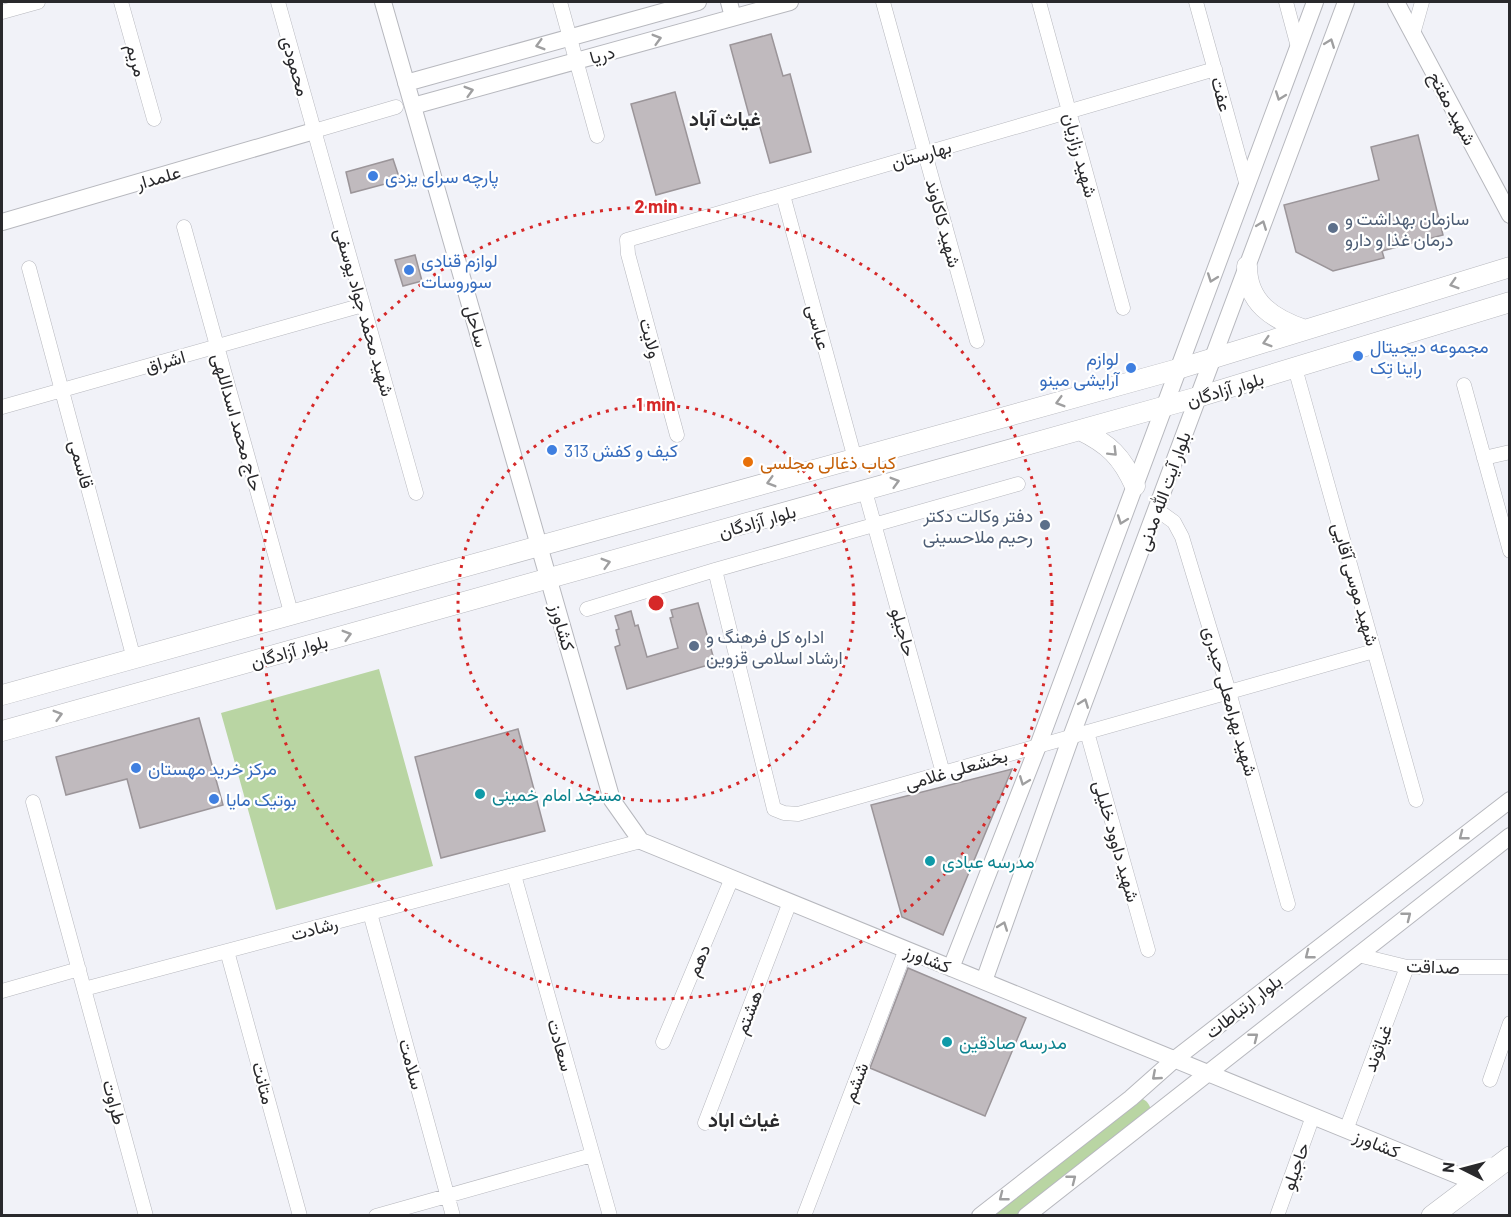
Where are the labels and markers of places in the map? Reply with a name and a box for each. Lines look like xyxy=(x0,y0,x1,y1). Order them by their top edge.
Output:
place label: پارچه سرای یزدی xyxy=(385,165,499,189)
marker: پارچه سرای یزدی xyxy=(366,169,380,183)
place label: سازمان بهداشت و درمان غذا و دارو xyxy=(1345,207,1469,251)
marker: سازمان بهداشت و درمان غذا و دارو xyxy=(1326,221,1340,235)
place label: لوازم قنادی سوروسات xyxy=(421,249,498,293)
marker: لوازم قنادی سوروسات xyxy=(402,263,416,277)
place label: مجموعه دیجیتال راینا تِک xyxy=(1370,335,1489,379)
place label: لوازم آرایشی مینو xyxy=(1039,347,1121,391)
marker: مجموعه دیجیتال راینا تِک xyxy=(1351,349,1365,363)
marker: لوازم آرایشی مینو xyxy=(1124,361,1138,375)
place label: کیف و کفش 313 xyxy=(564,439,678,462)
marker: کیف و کفش 313 xyxy=(545,443,559,457)
place label: کباب ذغالی مجلسی xyxy=(760,451,896,474)
marker: کباب ذغالی مجلسی xyxy=(741,455,755,469)
place label: دفتر وکالت دکتر رحیم ملاحسینی xyxy=(922,504,1033,549)
marker: دفتر وکالت دکتر رحیم ملاحسینی xyxy=(1038,518,1052,532)
centre of rings xyxy=(646,593,666,613)
place label: اداره کل فرهنگ و ارشاد اسلامی قزوین xyxy=(706,625,843,669)
marker: اداره کل فرهنگ و ارشاد اسلامی قزوین xyxy=(687,639,701,653)
place label: مرکز خرید مهستان xyxy=(148,757,277,780)
marker: مرکز خرید مهستان xyxy=(129,761,143,775)
place label: مسجد امام خمینی xyxy=(492,783,622,807)
marker: مسجد امام خمینی xyxy=(473,787,487,801)
place label: بوتیک مایا xyxy=(226,788,297,811)
marker: بوتیک مایا xyxy=(207,792,221,806)
place label: مدرسه عبادی xyxy=(942,850,1035,873)
marker: مدرسه عبادی xyxy=(923,854,937,868)
place label: مدرسه صادقین xyxy=(959,1031,1067,1054)
marker: مدرسه صادقین xyxy=(940,1035,954,1049)

